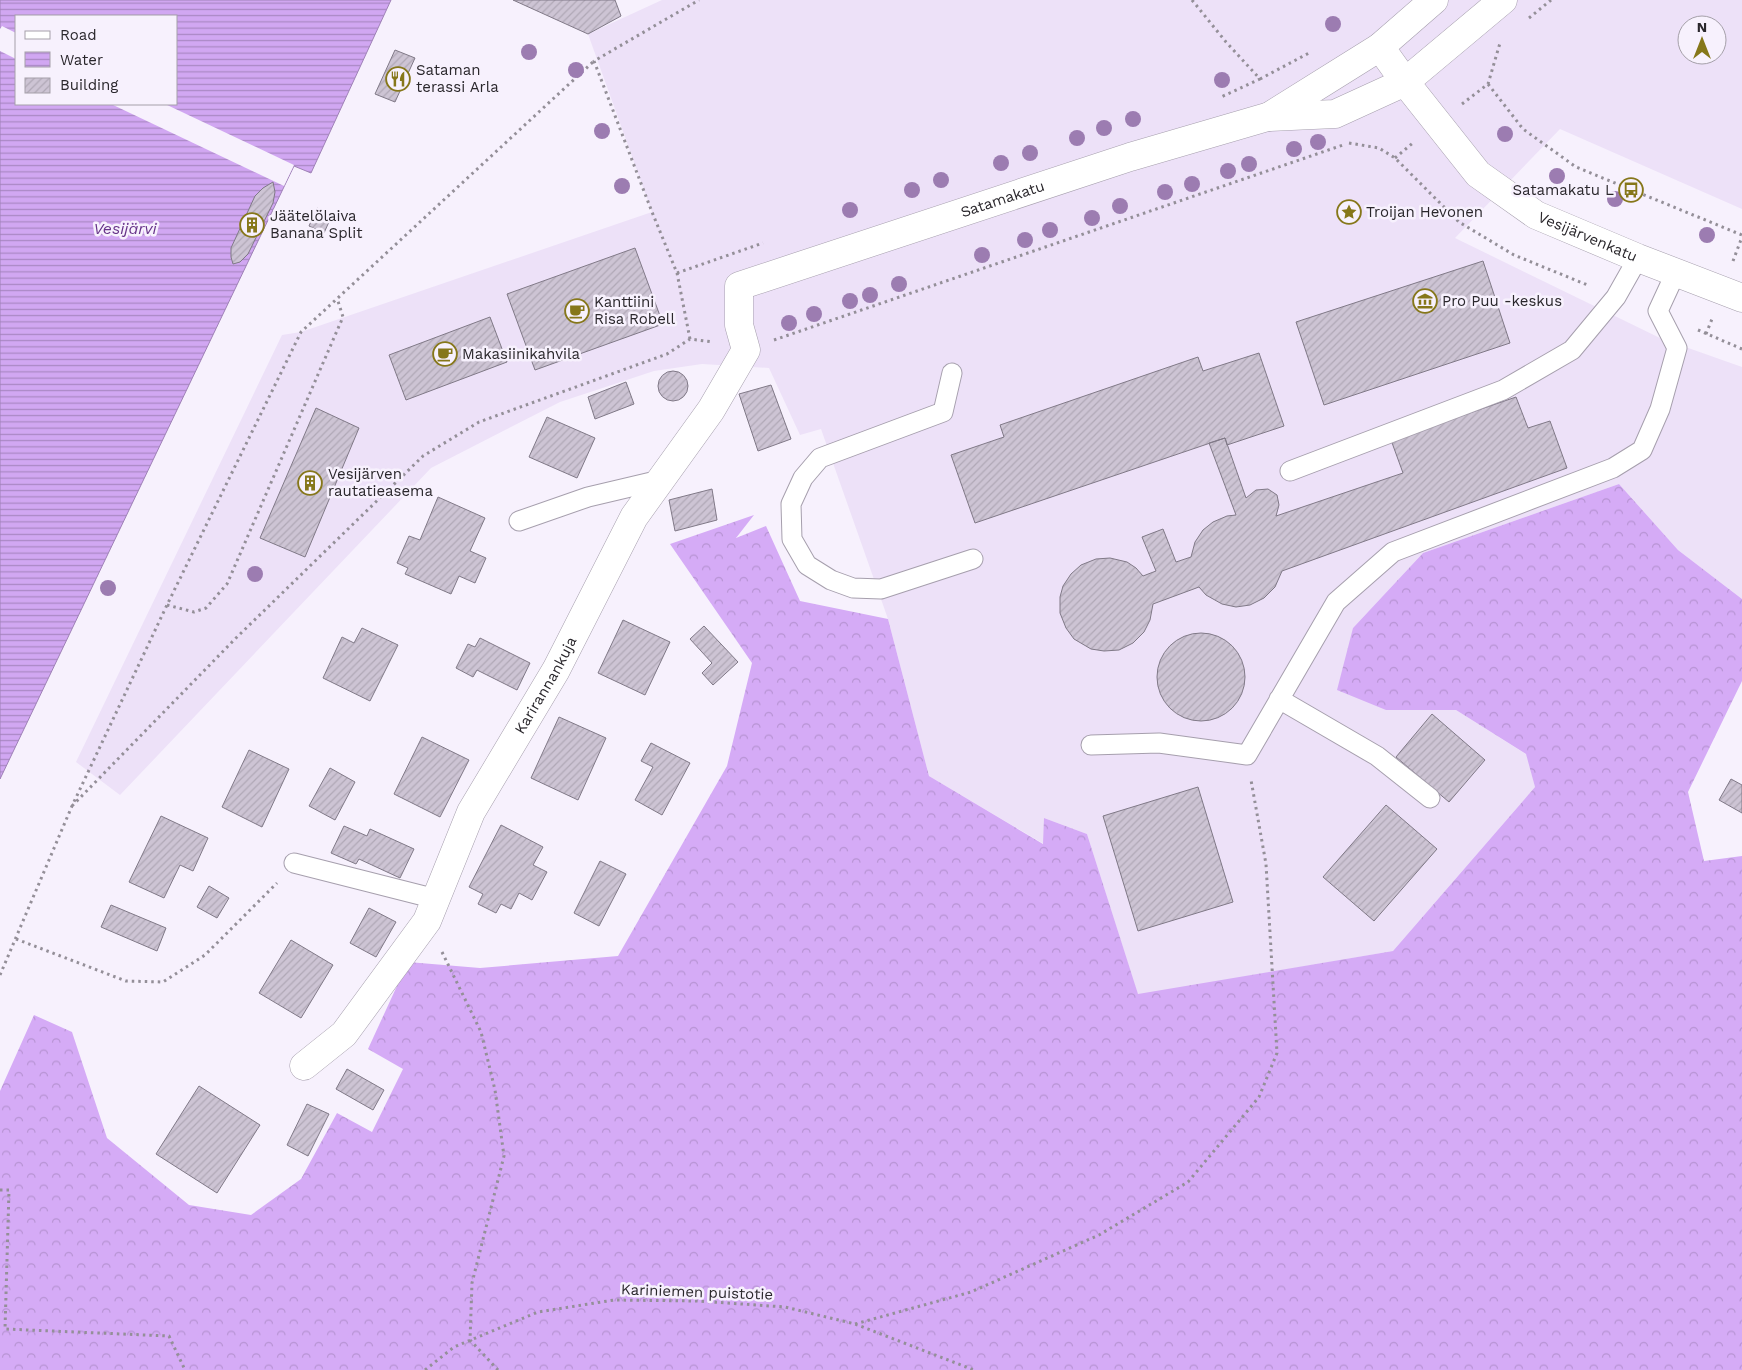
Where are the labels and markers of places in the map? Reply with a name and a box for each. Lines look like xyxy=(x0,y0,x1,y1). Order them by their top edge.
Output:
place label: Sataman terassi Arla xyxy=(416,61,499,96)
restaurant icon: Sataman terassi Arla xyxy=(385,66,411,92)
bus stop icon: Satamakatu L xyxy=(1618,177,1644,203)
place label: Satamakatu L xyxy=(1513,181,1614,199)
place icon: Troijan Hevonen xyxy=(1336,199,1362,225)
place label: Troijan Hevonen xyxy=(1366,203,1483,221)
place label: Jäätelölaiva Banana Split xyxy=(270,207,363,242)
building icon: Jäätelölaiva Banana Split xyxy=(239,212,265,238)
museum icon: Pro Puu -keskus xyxy=(1412,288,1438,314)
place label: Pro Puu -keskus xyxy=(1442,292,1562,310)
place label: Kanttiini Risa Robell xyxy=(594,293,675,328)
cafe icon: Kanttiini Risa Robell xyxy=(564,298,590,324)
cafe icon: Makasiinikahvila xyxy=(432,341,458,367)
place label: Makasiinikahvila xyxy=(462,345,581,363)
place label: Vesijärven rautatieasema xyxy=(328,465,433,500)
building icon: Vesijärven rautatieasema xyxy=(297,470,323,496)

